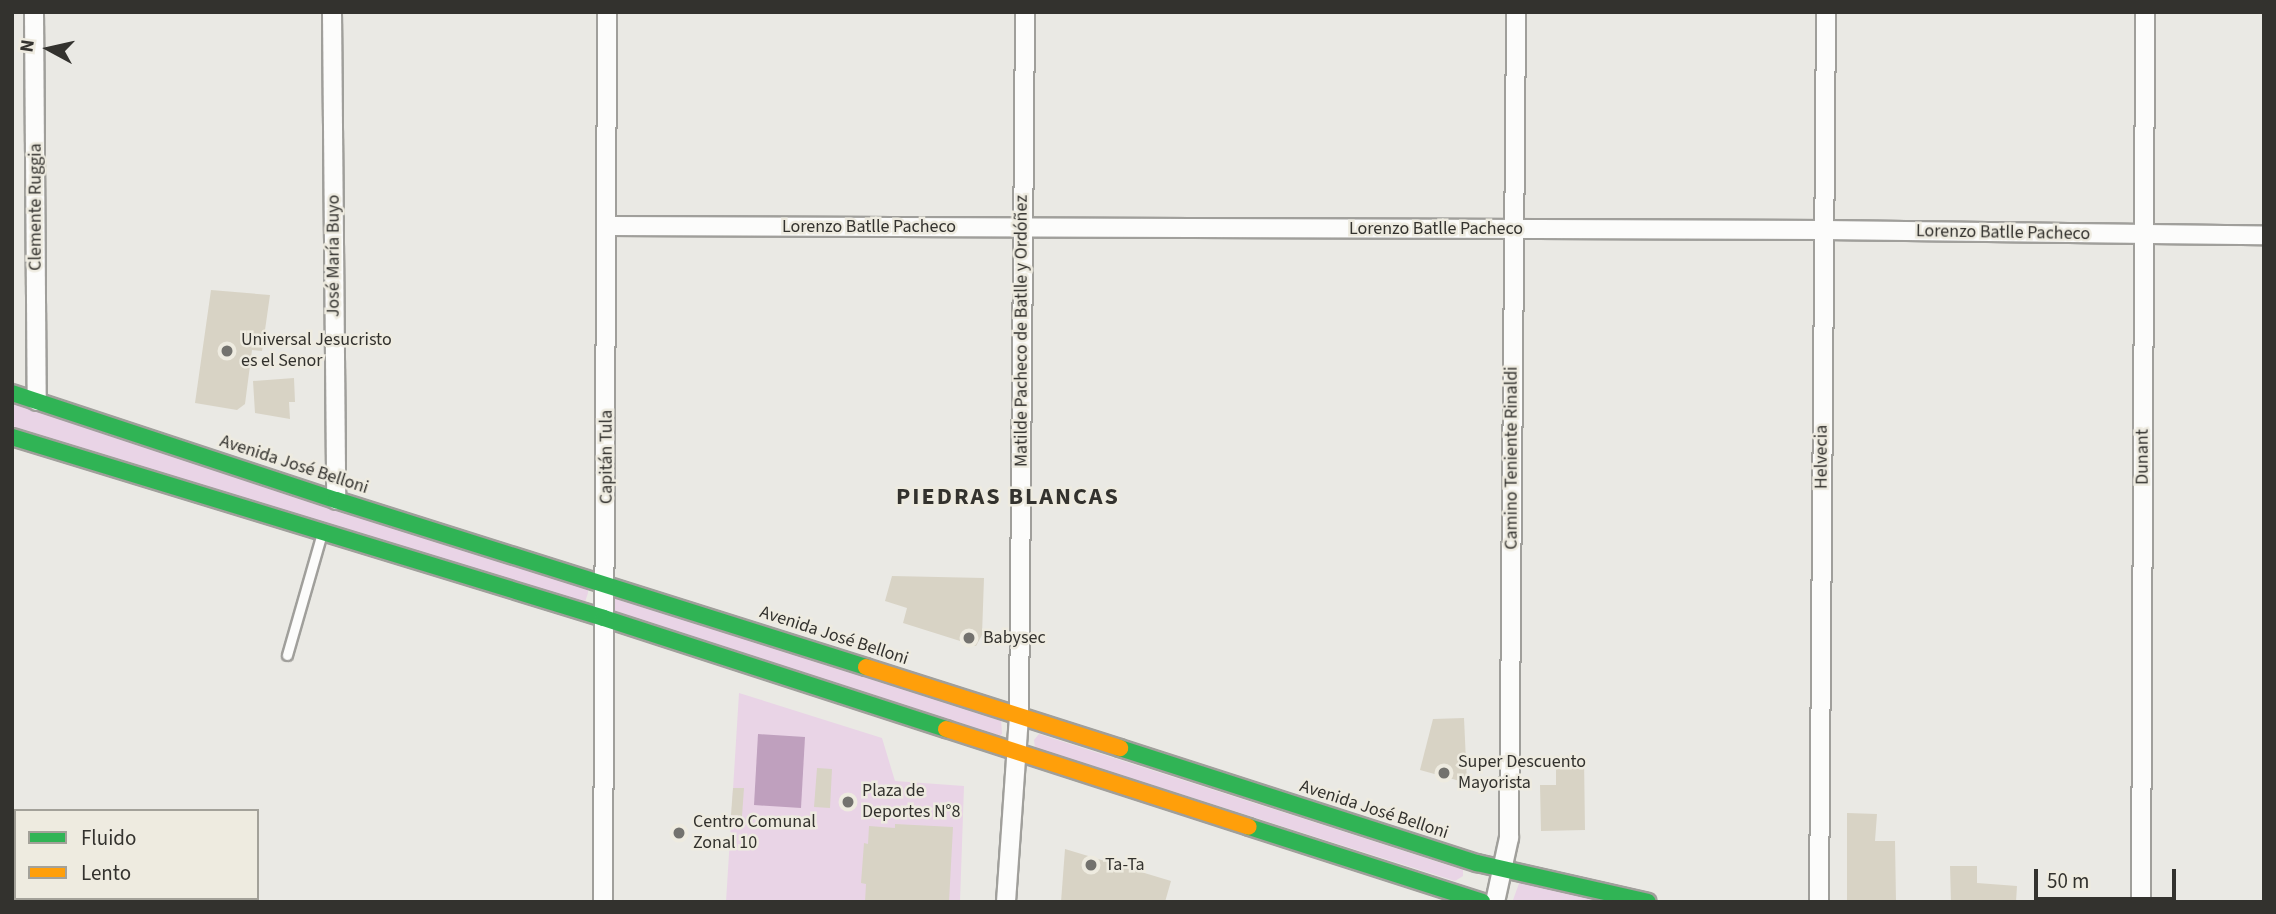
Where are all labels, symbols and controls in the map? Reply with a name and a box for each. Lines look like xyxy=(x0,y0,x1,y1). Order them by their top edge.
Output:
north arrow xyxy=(14,14,84,84)
text: N xyxy=(13,38,42,54)
street label: Clemente Ruggia xyxy=(25,143,47,271)
street label: José María Buyo xyxy=(323,195,345,317)
street label: Matilde Pacheco de Batlle y Ordóñez xyxy=(1011,195,1033,467)
street label: Lorenzo Batlle Pacheco xyxy=(782,216,956,238)
street label: Lorenzo Batlle Pacheco xyxy=(1349,218,1523,240)
street label: Lorenzo Batlle Pacheco xyxy=(1916,221,2090,245)
place label: Universal Jesucristo es el Senor xyxy=(241,330,392,372)
marker: Universal Jesucristo es el Senor xyxy=(219,343,235,359)
street label: Camino Teniente Rinaldi xyxy=(1501,366,1523,550)
street label: Capitán Tula xyxy=(596,410,618,504)
street label: Helvecia xyxy=(1811,425,1833,489)
street label: Dunant xyxy=(2132,429,2154,485)
street label: Avenida José Belloni xyxy=(217,431,371,499)
district label: PIEDRAS BLANCAS xyxy=(898,483,1118,511)
street label: Avenida José Belloni xyxy=(757,602,911,670)
place label: Babysec xyxy=(983,627,1046,649)
marker: Babysec xyxy=(961,630,977,646)
place label: Super Descuento Mayorista xyxy=(1458,752,1586,794)
marker: Super Descuento Mayorista xyxy=(1436,765,1452,781)
street label: Avenida José Belloni xyxy=(1297,776,1451,844)
place label: Plaza de Deportes N°8 xyxy=(862,781,960,824)
marker: Plaza de Deportes N°8 xyxy=(840,794,856,810)
legend xyxy=(14,809,259,900)
place label: Centro Comunal Zonal 10 xyxy=(693,812,816,854)
text: Fluido xyxy=(81,823,136,853)
marker: Centro Comunal Zonal 10 xyxy=(671,825,687,841)
place label: Ta-Ta xyxy=(1105,854,1145,876)
scale bar xyxy=(2038,855,2180,899)
marker: Ta-Ta xyxy=(1083,857,1099,873)
text: Lento xyxy=(81,858,131,888)
text: 50 m xyxy=(2047,866,2089,896)

